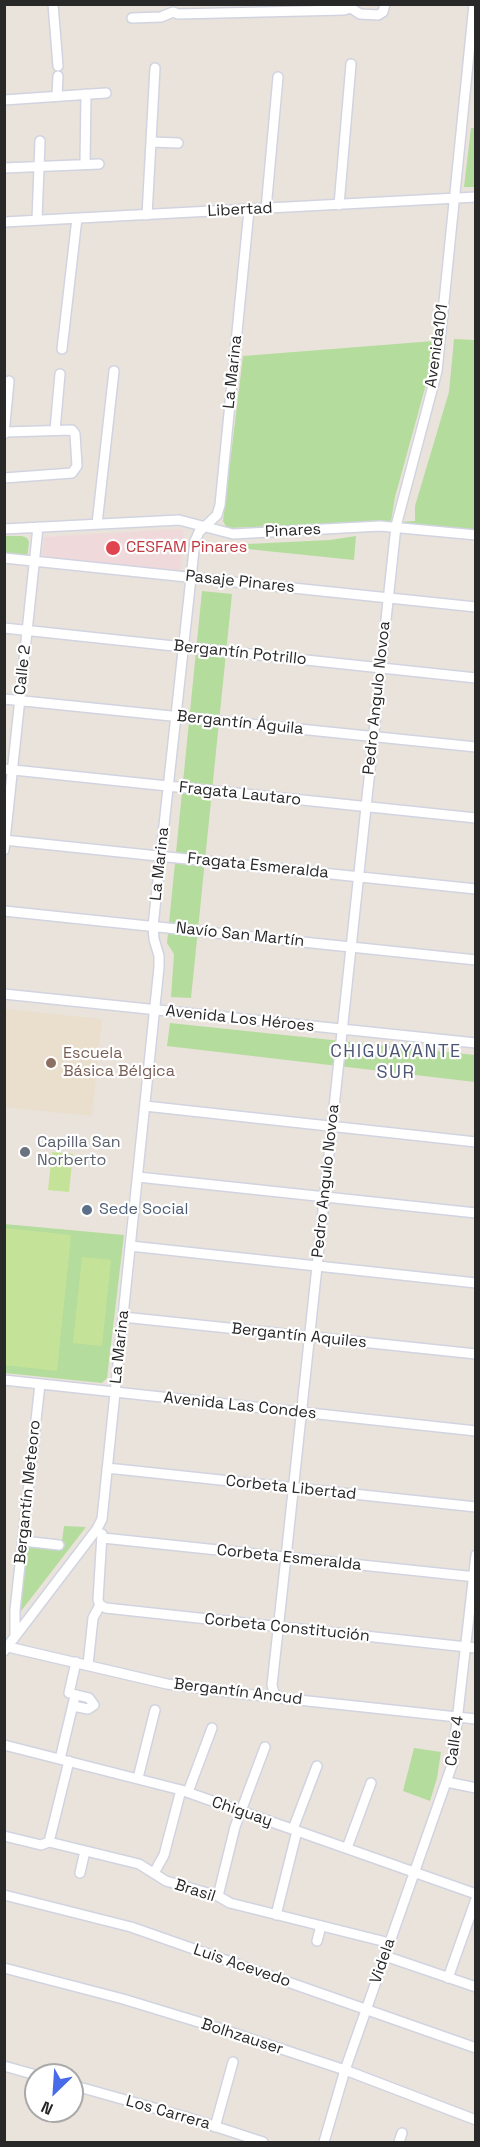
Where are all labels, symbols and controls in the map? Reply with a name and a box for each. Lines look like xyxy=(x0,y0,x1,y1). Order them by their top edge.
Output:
street label: Libertad xyxy=(207,199,273,221)
street label: Avenida101 xyxy=(422,303,452,389)
street label: La Marina xyxy=(220,334,246,410)
street label: Pinares xyxy=(264,520,322,542)
place label: CESFAM Pinares xyxy=(126,538,247,558)
marker: CESFAM Pinares xyxy=(104,539,122,557)
street label: Pasaje Pinares xyxy=(184,567,296,597)
street label: Pedro Angulo Novoa xyxy=(359,620,395,776)
street label: Bergantín Potrillo xyxy=(172,636,308,670)
street label: Calle 2 xyxy=(11,644,35,696)
street label: Bergantín Águila xyxy=(176,707,304,739)
street label: Fragata Lautaro xyxy=(178,778,302,810)
street label: La Marina xyxy=(147,826,173,902)
street label: Fragata Esmeralda xyxy=(186,849,330,883)
street label: Navío San Martín xyxy=(175,919,305,951)
street label: Avenida Los Héroes xyxy=(165,1002,315,1036)
district label: CHIGUAYANTE SUR xyxy=(330,1041,462,1084)
place label: Escuela Básica Bélgica xyxy=(63,1044,175,1082)
marker: Escuela Básica Bélgica xyxy=(44,1056,58,1070)
street label: Pedro Angulo Novoa xyxy=(308,1103,344,1259)
place label: Capilla San Norberto xyxy=(37,1133,121,1171)
marker: Capilla San Norberto xyxy=(18,1145,32,1159)
place label: Sede Social xyxy=(99,1200,188,1220)
marker: Sede Social xyxy=(80,1203,94,1217)
street label: La Marina xyxy=(107,1309,133,1385)
street label: Bergantín Aquiles xyxy=(230,1319,368,1353)
street label: Avenida Las Condes xyxy=(163,1388,317,1424)
street label: Bergantín Meteoro xyxy=(11,1419,45,1565)
street label: Corbeta Libertad xyxy=(225,1472,357,1504)
street label: Corbeta Esmeralda xyxy=(216,1541,362,1575)
street label: Corbeta Constitución xyxy=(203,1610,371,1646)
street label: Bergantín Ancud xyxy=(173,1675,303,1709)
street label: Calle 4 xyxy=(442,1714,468,1768)
street label: Chiguay xyxy=(209,1793,275,1831)
street label: Brasil xyxy=(172,1875,218,1907)
street label: Videla xyxy=(366,1936,400,1986)
street label: Luis Acevedo xyxy=(191,1940,293,1992)
street label: Bolhzauser xyxy=(199,2015,285,2059)
north arrow xyxy=(24,2063,84,2123)
street label: Los Carrera xyxy=(124,2092,212,2134)
text: N xyxy=(38,2096,56,2120)

